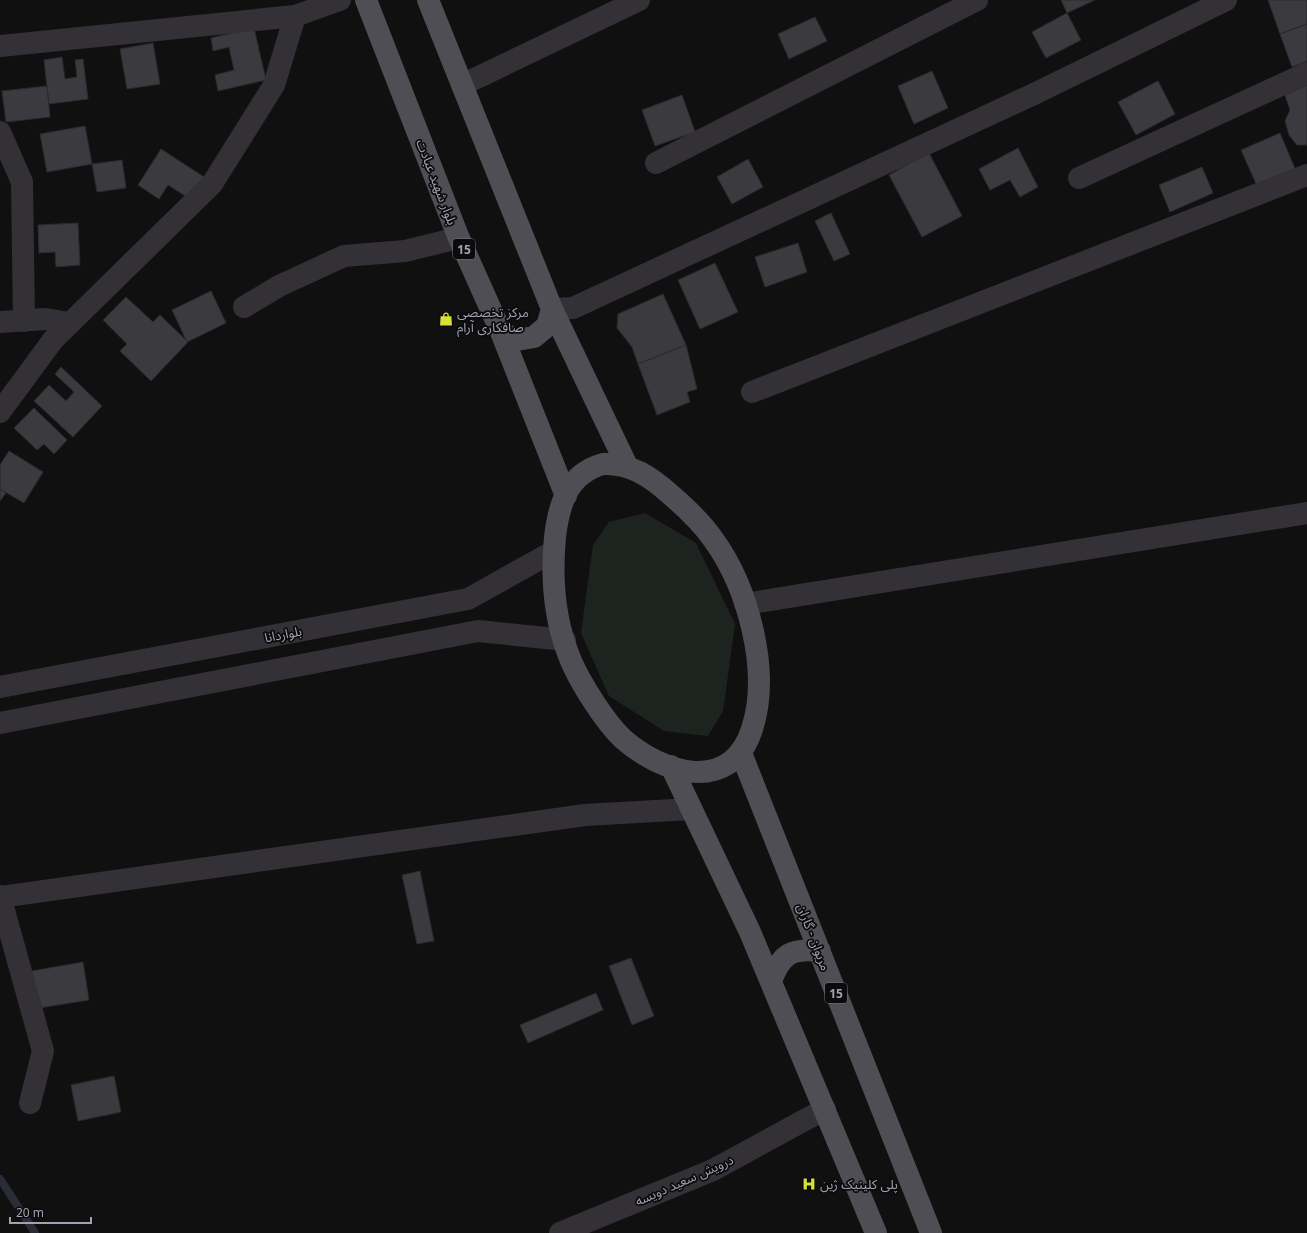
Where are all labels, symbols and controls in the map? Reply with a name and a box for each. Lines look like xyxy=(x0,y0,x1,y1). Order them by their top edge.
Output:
street label: بلوار شهید عبادت xyxy=(412,136,462,228)
road number: 15 xyxy=(453,239,475,259)
place label: مرکز تخصصی صافکاری آرام xyxy=(457,303,529,337)
shop icon: مرکز تخصصی صافکاری آرام xyxy=(438,311,454,327)
street label: بلواردانا xyxy=(263,622,303,646)
street label: مریوان - گاران xyxy=(793,901,835,973)
road number: 15 xyxy=(825,983,847,1003)
street label: درویش سعید دویسه xyxy=(632,1150,736,1210)
place label: پلی کلینیک ژین xyxy=(820,1175,898,1194)
hospital icon: پلی کلینیک ژین xyxy=(801,1176,817,1192)
scale bar xyxy=(10,1199,91,1225)
text: 20 m xyxy=(16,1204,44,1221)

